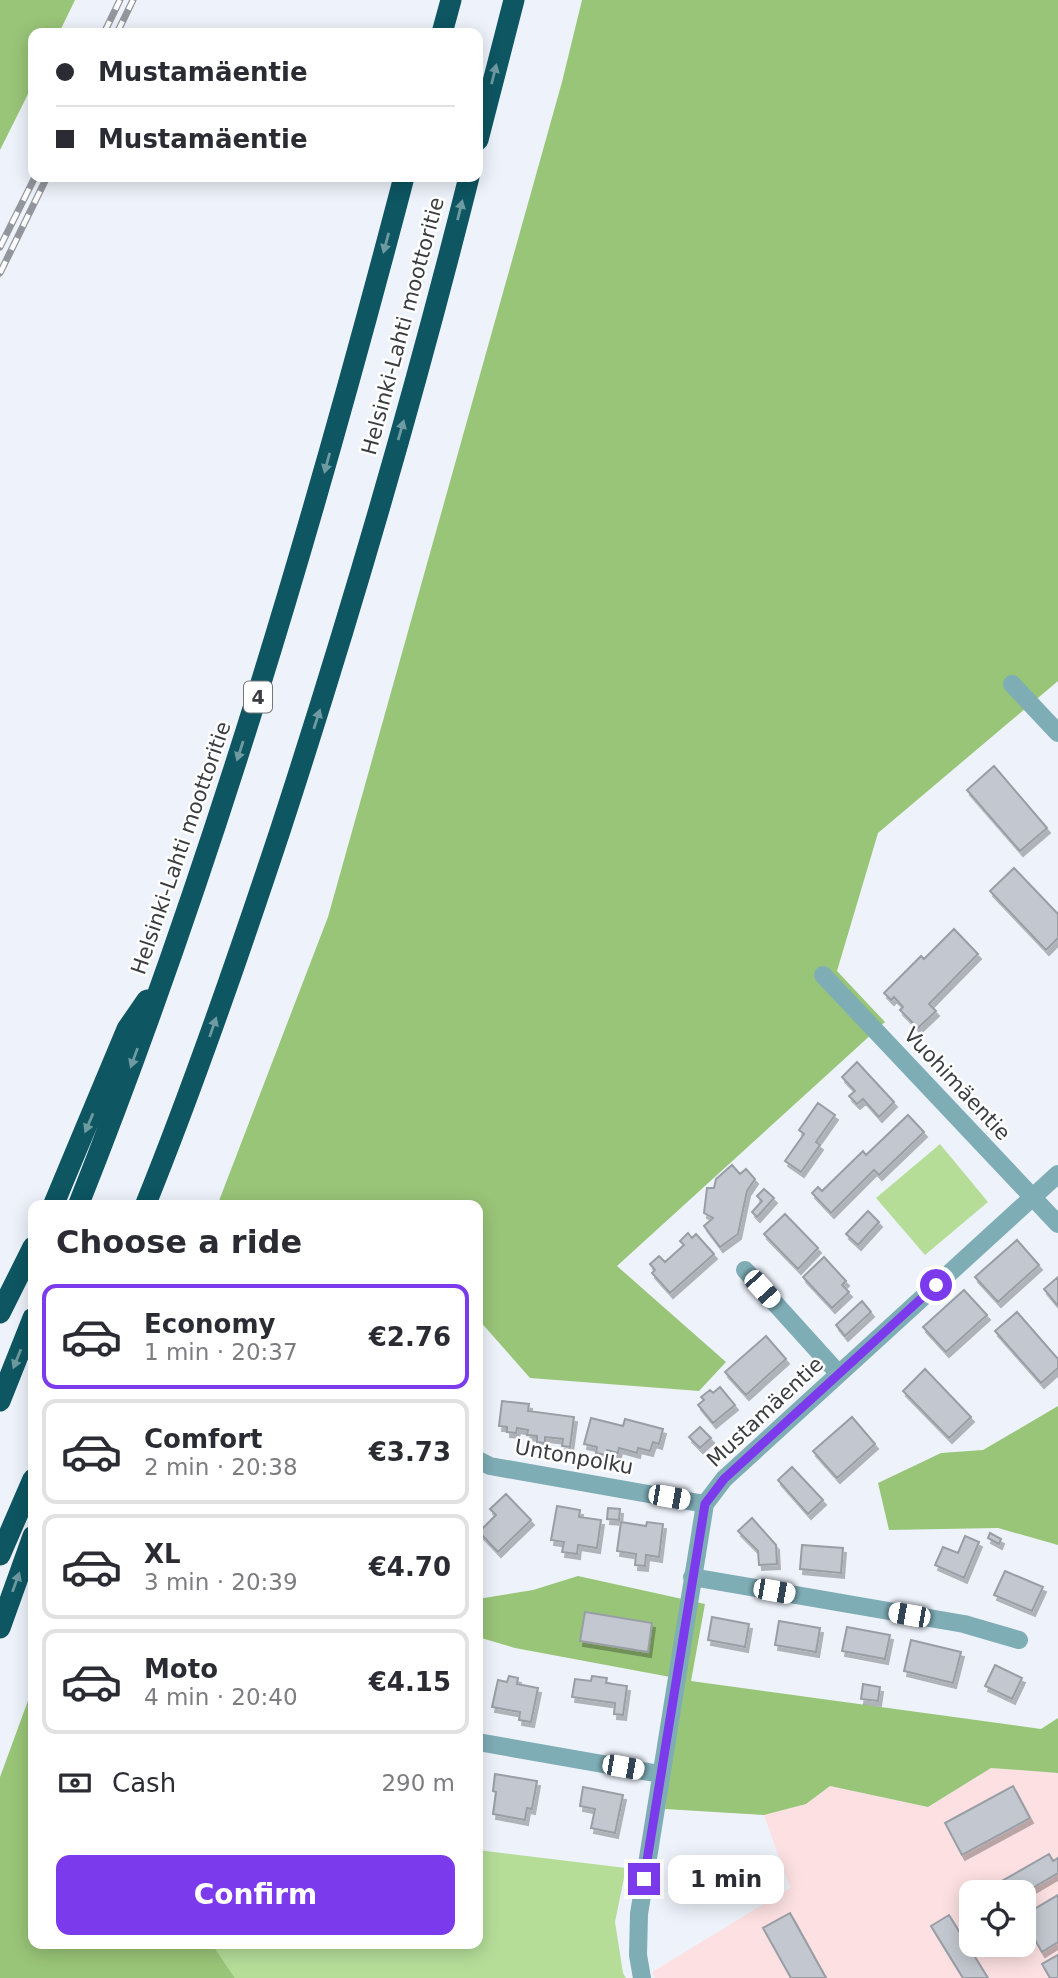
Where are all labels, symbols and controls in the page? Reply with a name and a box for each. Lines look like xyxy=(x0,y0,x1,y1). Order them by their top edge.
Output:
text: Mustamäentie xyxy=(98,57,308,87)
one-way arrow xyxy=(489,63,500,85)
text: Mustamäentie xyxy=(98,124,308,154)
street label: Helsinki-Lahti moottoritie xyxy=(357,195,449,457)
one-way arrow xyxy=(455,199,466,221)
one-way arrow xyxy=(380,232,391,254)
one-way arrow xyxy=(396,419,406,440)
one-way arrow xyxy=(322,452,332,473)
road number: 4 xyxy=(244,682,272,712)
one-way arrow xyxy=(312,708,322,729)
street label: Helsinki-Lahti moottoritie xyxy=(126,718,236,978)
one-way arrow xyxy=(235,740,245,761)
one-way arrow xyxy=(208,1017,219,1038)
street label: Vuohimäentie xyxy=(899,1023,1015,1145)
one-way arrow xyxy=(128,1048,139,1069)
one-way arrow xyxy=(83,1112,94,1133)
text: Choose a ride xyxy=(56,1223,302,1261)
car xyxy=(741,1266,784,1312)
route start xyxy=(920,1269,952,1301)
icon: car xyxy=(60,1305,123,1368)
text: Economy xyxy=(144,1309,275,1339)
text: €2.76 xyxy=(369,1322,451,1352)
text: 1 min · 20:37 xyxy=(144,1339,298,1365)
one-way arrow xyxy=(11,1349,22,1370)
street label: Mustamäentie xyxy=(702,1352,828,1472)
icon: car xyxy=(60,1420,123,1483)
text: Comfort xyxy=(144,1424,262,1454)
street label: Untonpolku xyxy=(513,1435,635,1479)
text: €3.73 xyxy=(369,1437,451,1467)
text: 2 min · 20:38 xyxy=(144,1454,298,1480)
car xyxy=(647,1483,692,1511)
icon: car xyxy=(60,1535,123,1598)
text: XL xyxy=(144,1539,181,1569)
text: €4.70 xyxy=(369,1552,451,1582)
text: 3 min · 20:39 xyxy=(144,1569,298,1595)
one-way arrow xyxy=(11,1571,22,1592)
car xyxy=(752,1577,797,1605)
car xyxy=(887,1601,932,1629)
icon: car xyxy=(60,1650,123,1713)
text: Moto xyxy=(144,1654,218,1684)
text: €4.15 xyxy=(369,1667,451,1697)
text: 4 min · 20:40 xyxy=(144,1684,298,1710)
car xyxy=(601,1753,646,1781)
icon: cash xyxy=(56,1764,94,1802)
text: Cash xyxy=(112,1768,176,1798)
text: 290 m xyxy=(381,1770,455,1796)
callout: 1 min xyxy=(668,1854,784,1904)
button: Confirm xyxy=(56,1855,455,1935)
route end xyxy=(628,1863,660,1895)
text: 1 min xyxy=(690,1866,762,1892)
map controls xyxy=(959,1880,1036,1957)
button: locate xyxy=(959,1880,1036,1957)

